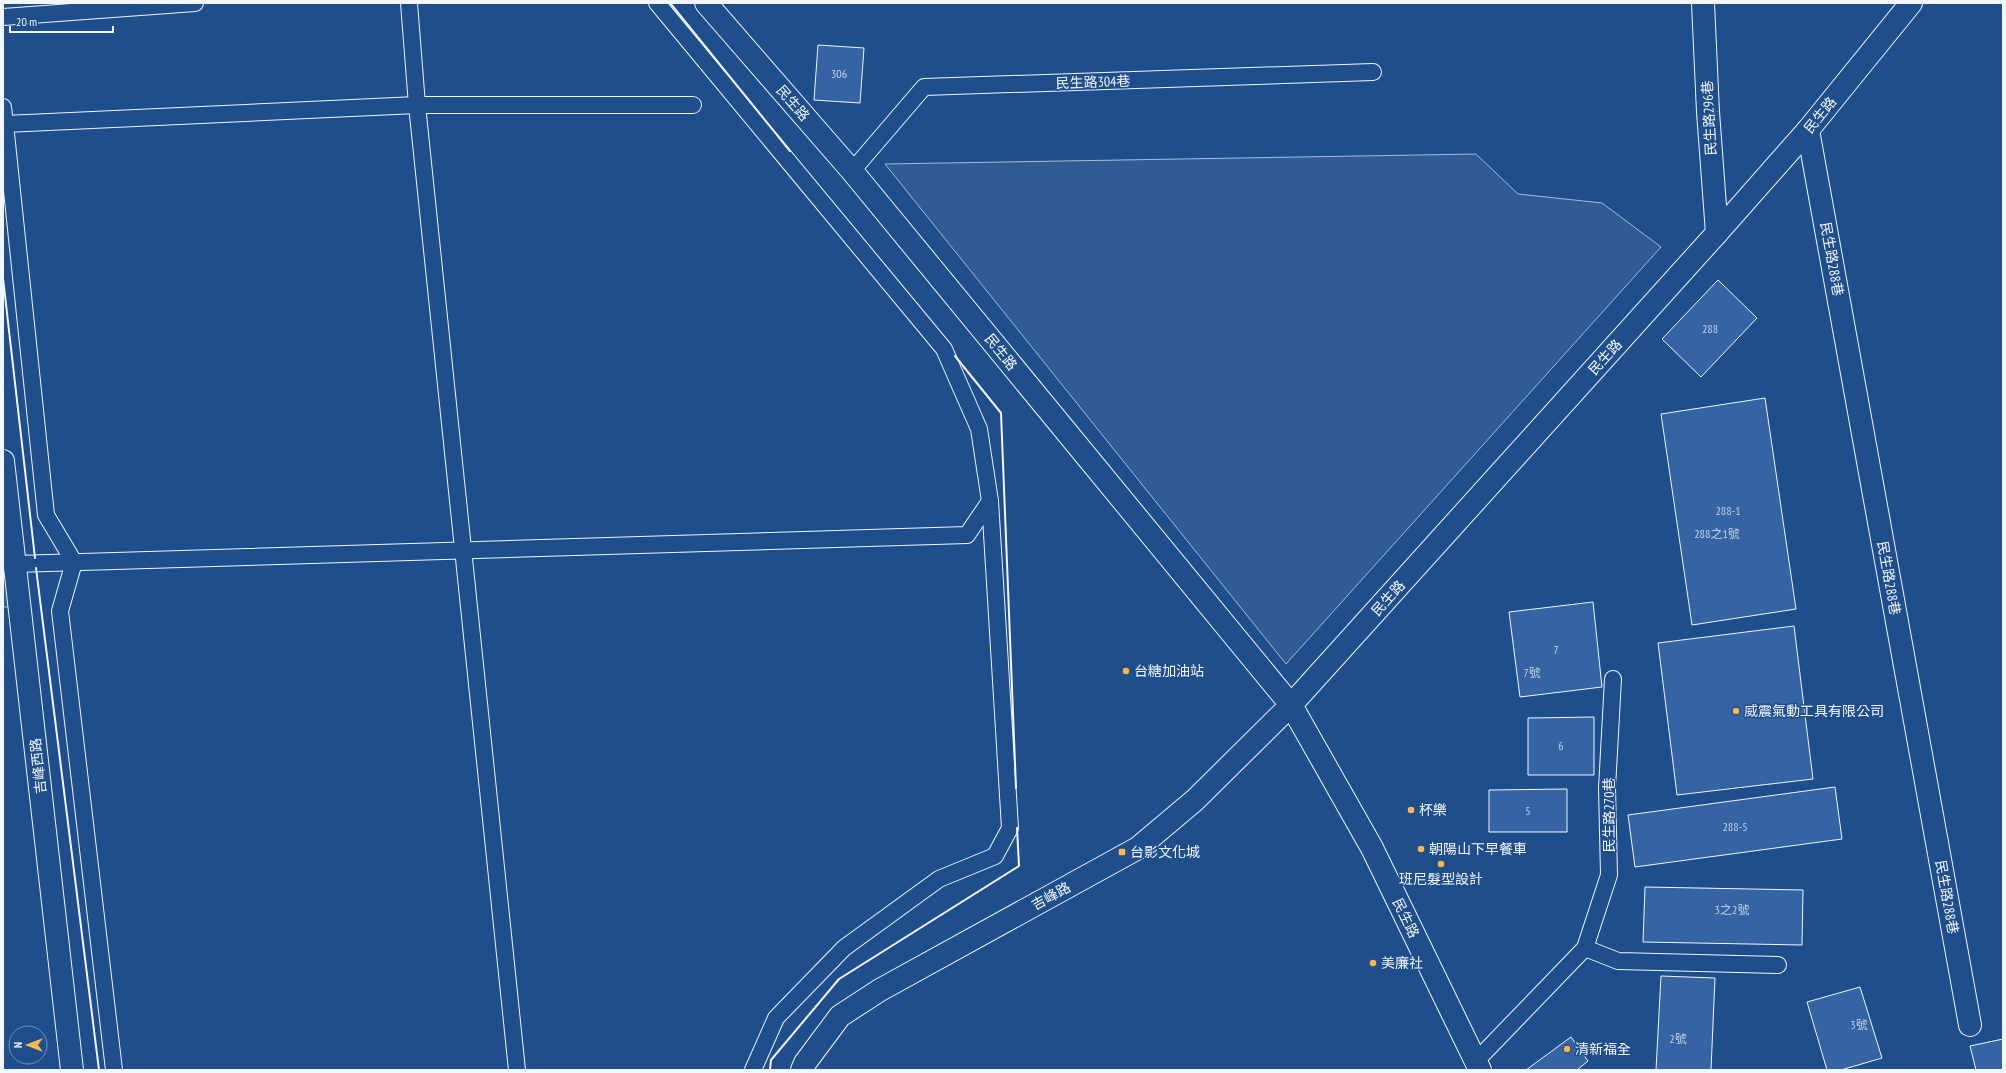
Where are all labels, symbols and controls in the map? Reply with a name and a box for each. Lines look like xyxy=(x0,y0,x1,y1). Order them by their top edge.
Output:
scale bar xyxy=(10,8,113,34)
text: 20 m xyxy=(16,14,37,29)
house number: 306 xyxy=(831,66,847,81)
street label: 民生路304巷 xyxy=(1055,72,1131,92)
street label: 民生路296巷 xyxy=(1698,80,1720,156)
street label: 民生路 xyxy=(772,81,814,125)
street label: 民生路 xyxy=(1800,93,1840,137)
street label: 民生路288巷 xyxy=(1817,221,1847,297)
house number: 288 xyxy=(1702,321,1718,336)
street label: 民生路 xyxy=(981,330,1021,374)
street label: 民生路 xyxy=(1584,335,1626,379)
house number: 288-1 xyxy=(1715,503,1741,518)
house number: 288之1號 xyxy=(1694,526,1740,541)
street label: 民生路288巷 xyxy=(1874,540,1904,616)
street label: 民生路 xyxy=(1367,576,1409,620)
house number: 7 xyxy=(1553,642,1559,657)
place label: 台糖加油站 xyxy=(1134,662,1204,680)
house number: 7號 xyxy=(1523,665,1541,680)
marker: 台糖加油站 xyxy=(1121,666,1131,676)
place label: 威震氣動工具有限公司 xyxy=(1744,702,1884,720)
marker: 威震氣動工具有限公司 xyxy=(1731,706,1741,716)
street label: 吉峰西路 xyxy=(26,737,50,795)
house number: 6 xyxy=(1558,738,1564,753)
street label: 民生路270巷 xyxy=(1600,778,1618,852)
place label: 杯樂 xyxy=(1419,801,1447,819)
house number: 5 xyxy=(1525,803,1531,818)
marker: 杯樂 xyxy=(1406,805,1416,815)
house number: 288-5 xyxy=(1722,819,1748,834)
place label: 朝陽山下早餐車 xyxy=(1429,840,1527,858)
place label: 台影文化城 xyxy=(1130,843,1200,861)
marker: 朝陽山下早餐車 xyxy=(1416,844,1426,854)
marker: 台影文化城 xyxy=(1117,847,1127,857)
marker: 班尼髮型設計 xyxy=(1436,859,1446,869)
street label: 民生路288巷 xyxy=(1932,859,1962,935)
place label: 班尼髮型設計 xyxy=(1399,870,1483,888)
street label: 吉峰路 xyxy=(1028,878,1074,914)
street label: 民生路 xyxy=(1389,895,1423,941)
house number: 3之2號 xyxy=(1715,902,1749,917)
place label: 美廉社 xyxy=(1381,954,1423,972)
marker: 美廉社 xyxy=(1368,958,1378,968)
house number: 3號 xyxy=(1850,1017,1868,1032)
north arrow xyxy=(8,1025,48,1065)
house number: 2號 xyxy=(1669,1031,1687,1046)
place label: 清新福全 xyxy=(1575,1040,1631,1058)
text: N xyxy=(11,1042,25,1048)
marker: 清新福全 xyxy=(1562,1044,1572,1054)

